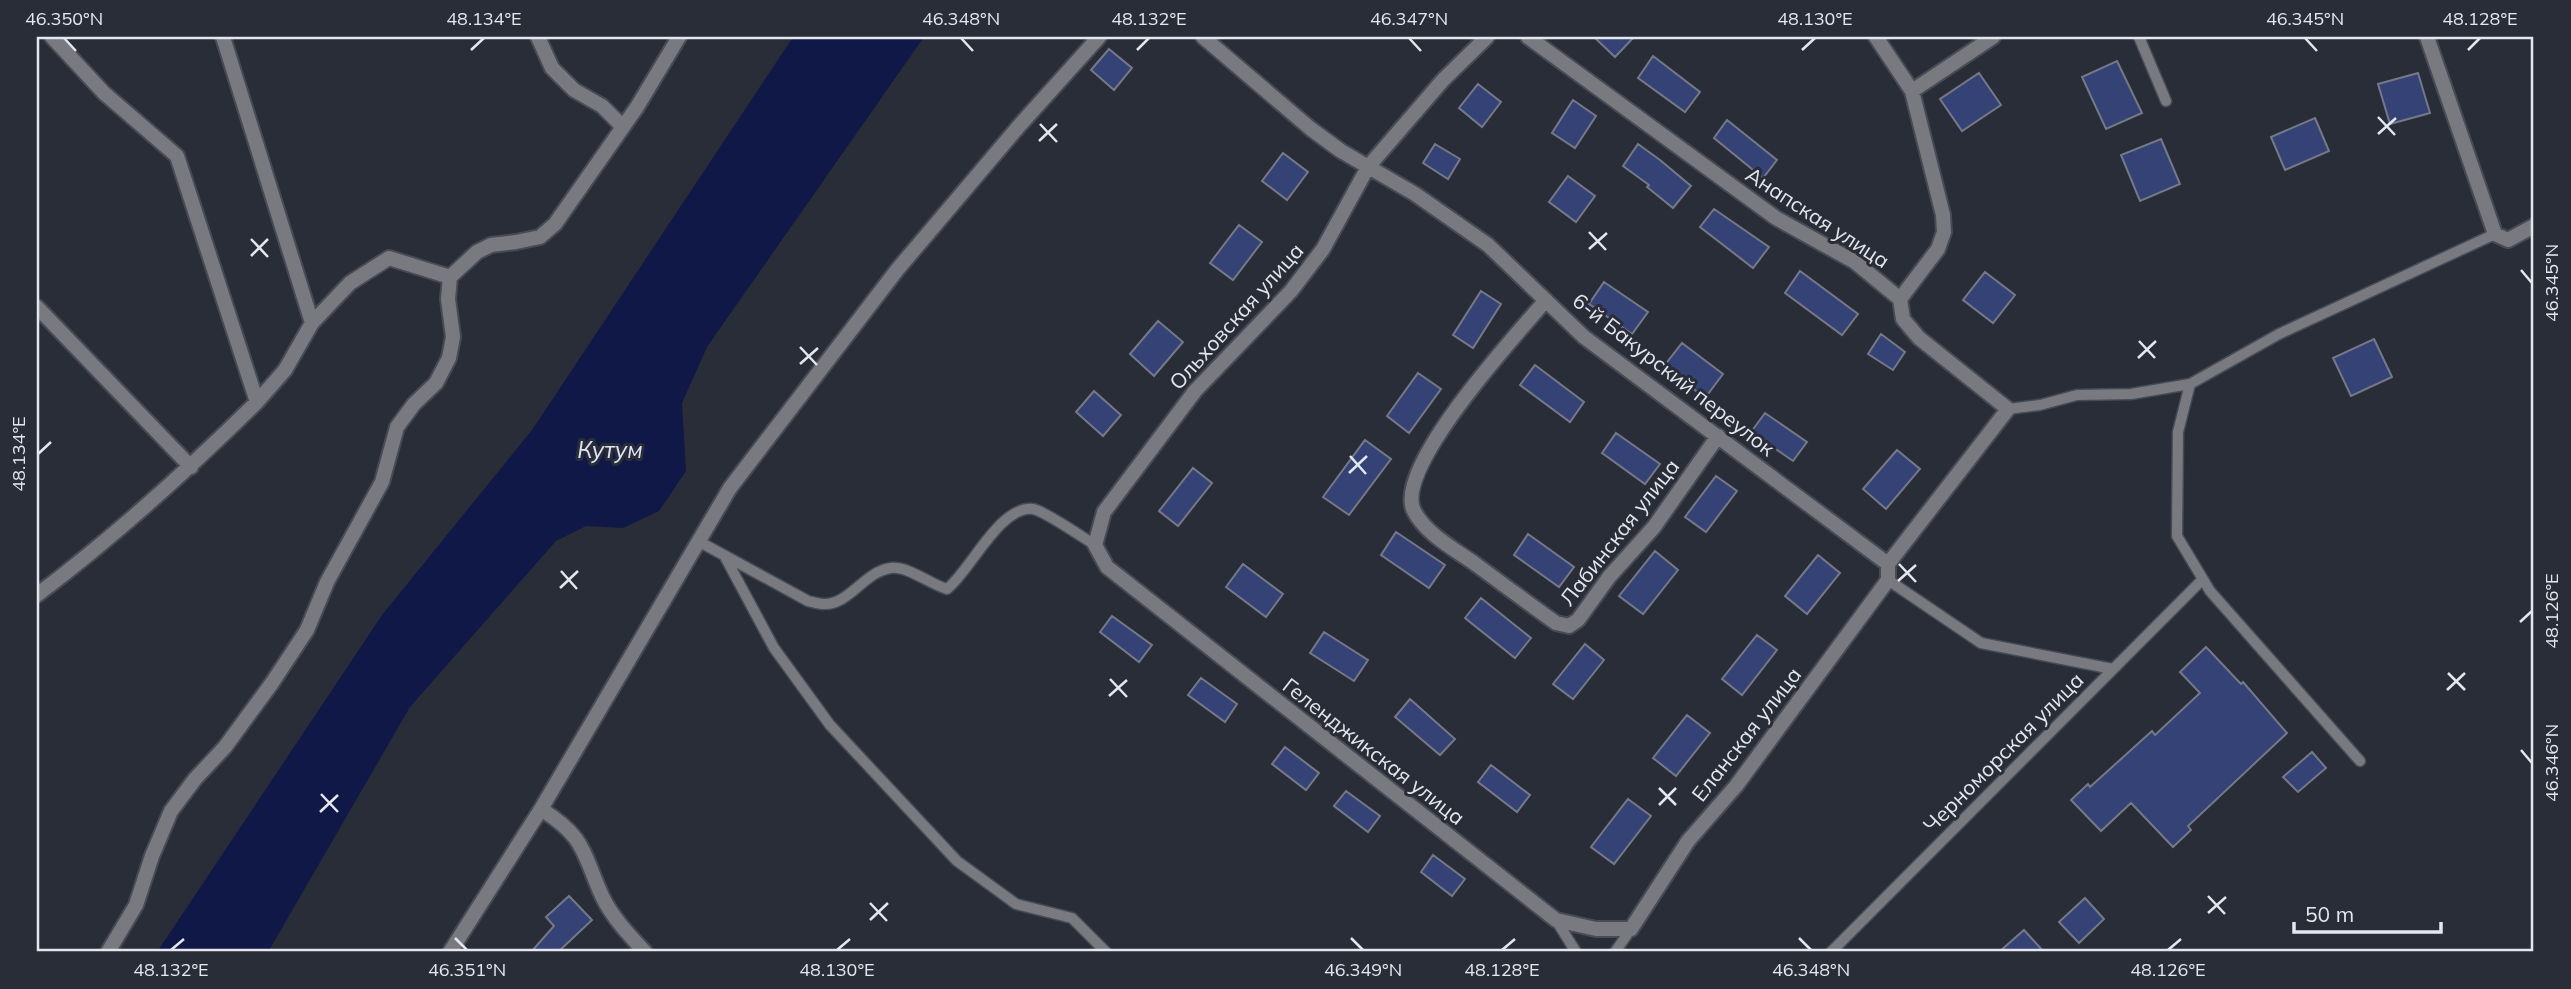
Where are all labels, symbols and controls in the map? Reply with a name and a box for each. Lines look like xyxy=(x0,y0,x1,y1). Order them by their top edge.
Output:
text: 46.350°N xyxy=(25,7,103,30)
text: 48.134°E xyxy=(446,7,522,30)
text: 46.348°N xyxy=(922,7,1000,30)
text: 48.132°E xyxy=(1111,7,1187,30)
text: 46.347°N xyxy=(1370,7,1448,30)
text: 48.130°E xyxy=(1777,7,1853,30)
text: 46.345°N xyxy=(2266,7,2344,30)
text: 48.128°E xyxy=(2442,7,2518,30)
street label: Анапская улица xyxy=(1741,161,1895,273)
street label: Ольховская улица xyxy=(1163,237,1309,395)
text: 46.345°N xyxy=(2540,244,2563,322)
street label: 6-й Бакурский переулок xyxy=(1568,287,1781,461)
text: 48.134°E xyxy=(7,416,30,492)
water label: Кутум xyxy=(577,435,643,464)
street label: Лабинская улица xyxy=(1554,453,1684,611)
text: 48.126°E xyxy=(2540,573,2563,649)
street label: Еланская улица xyxy=(1686,662,1806,806)
street label: Черноморская улица xyxy=(1918,667,2088,837)
street label: Геленджикская улица xyxy=(1278,672,1470,830)
text: 46.346°N xyxy=(2540,724,2563,802)
scale bar xyxy=(2294,891,2442,935)
text: 50 m xyxy=(2305,901,2354,927)
text: 48.132°E xyxy=(133,958,209,981)
text: 46.351°N xyxy=(428,958,506,981)
text: 48.130°E xyxy=(799,958,875,981)
text: 46.349°N xyxy=(1324,958,1402,981)
text: 48.128°E xyxy=(1464,958,1540,981)
text: 46.348°N xyxy=(1772,958,1850,981)
text: 48.126°E xyxy=(2130,958,2206,981)

